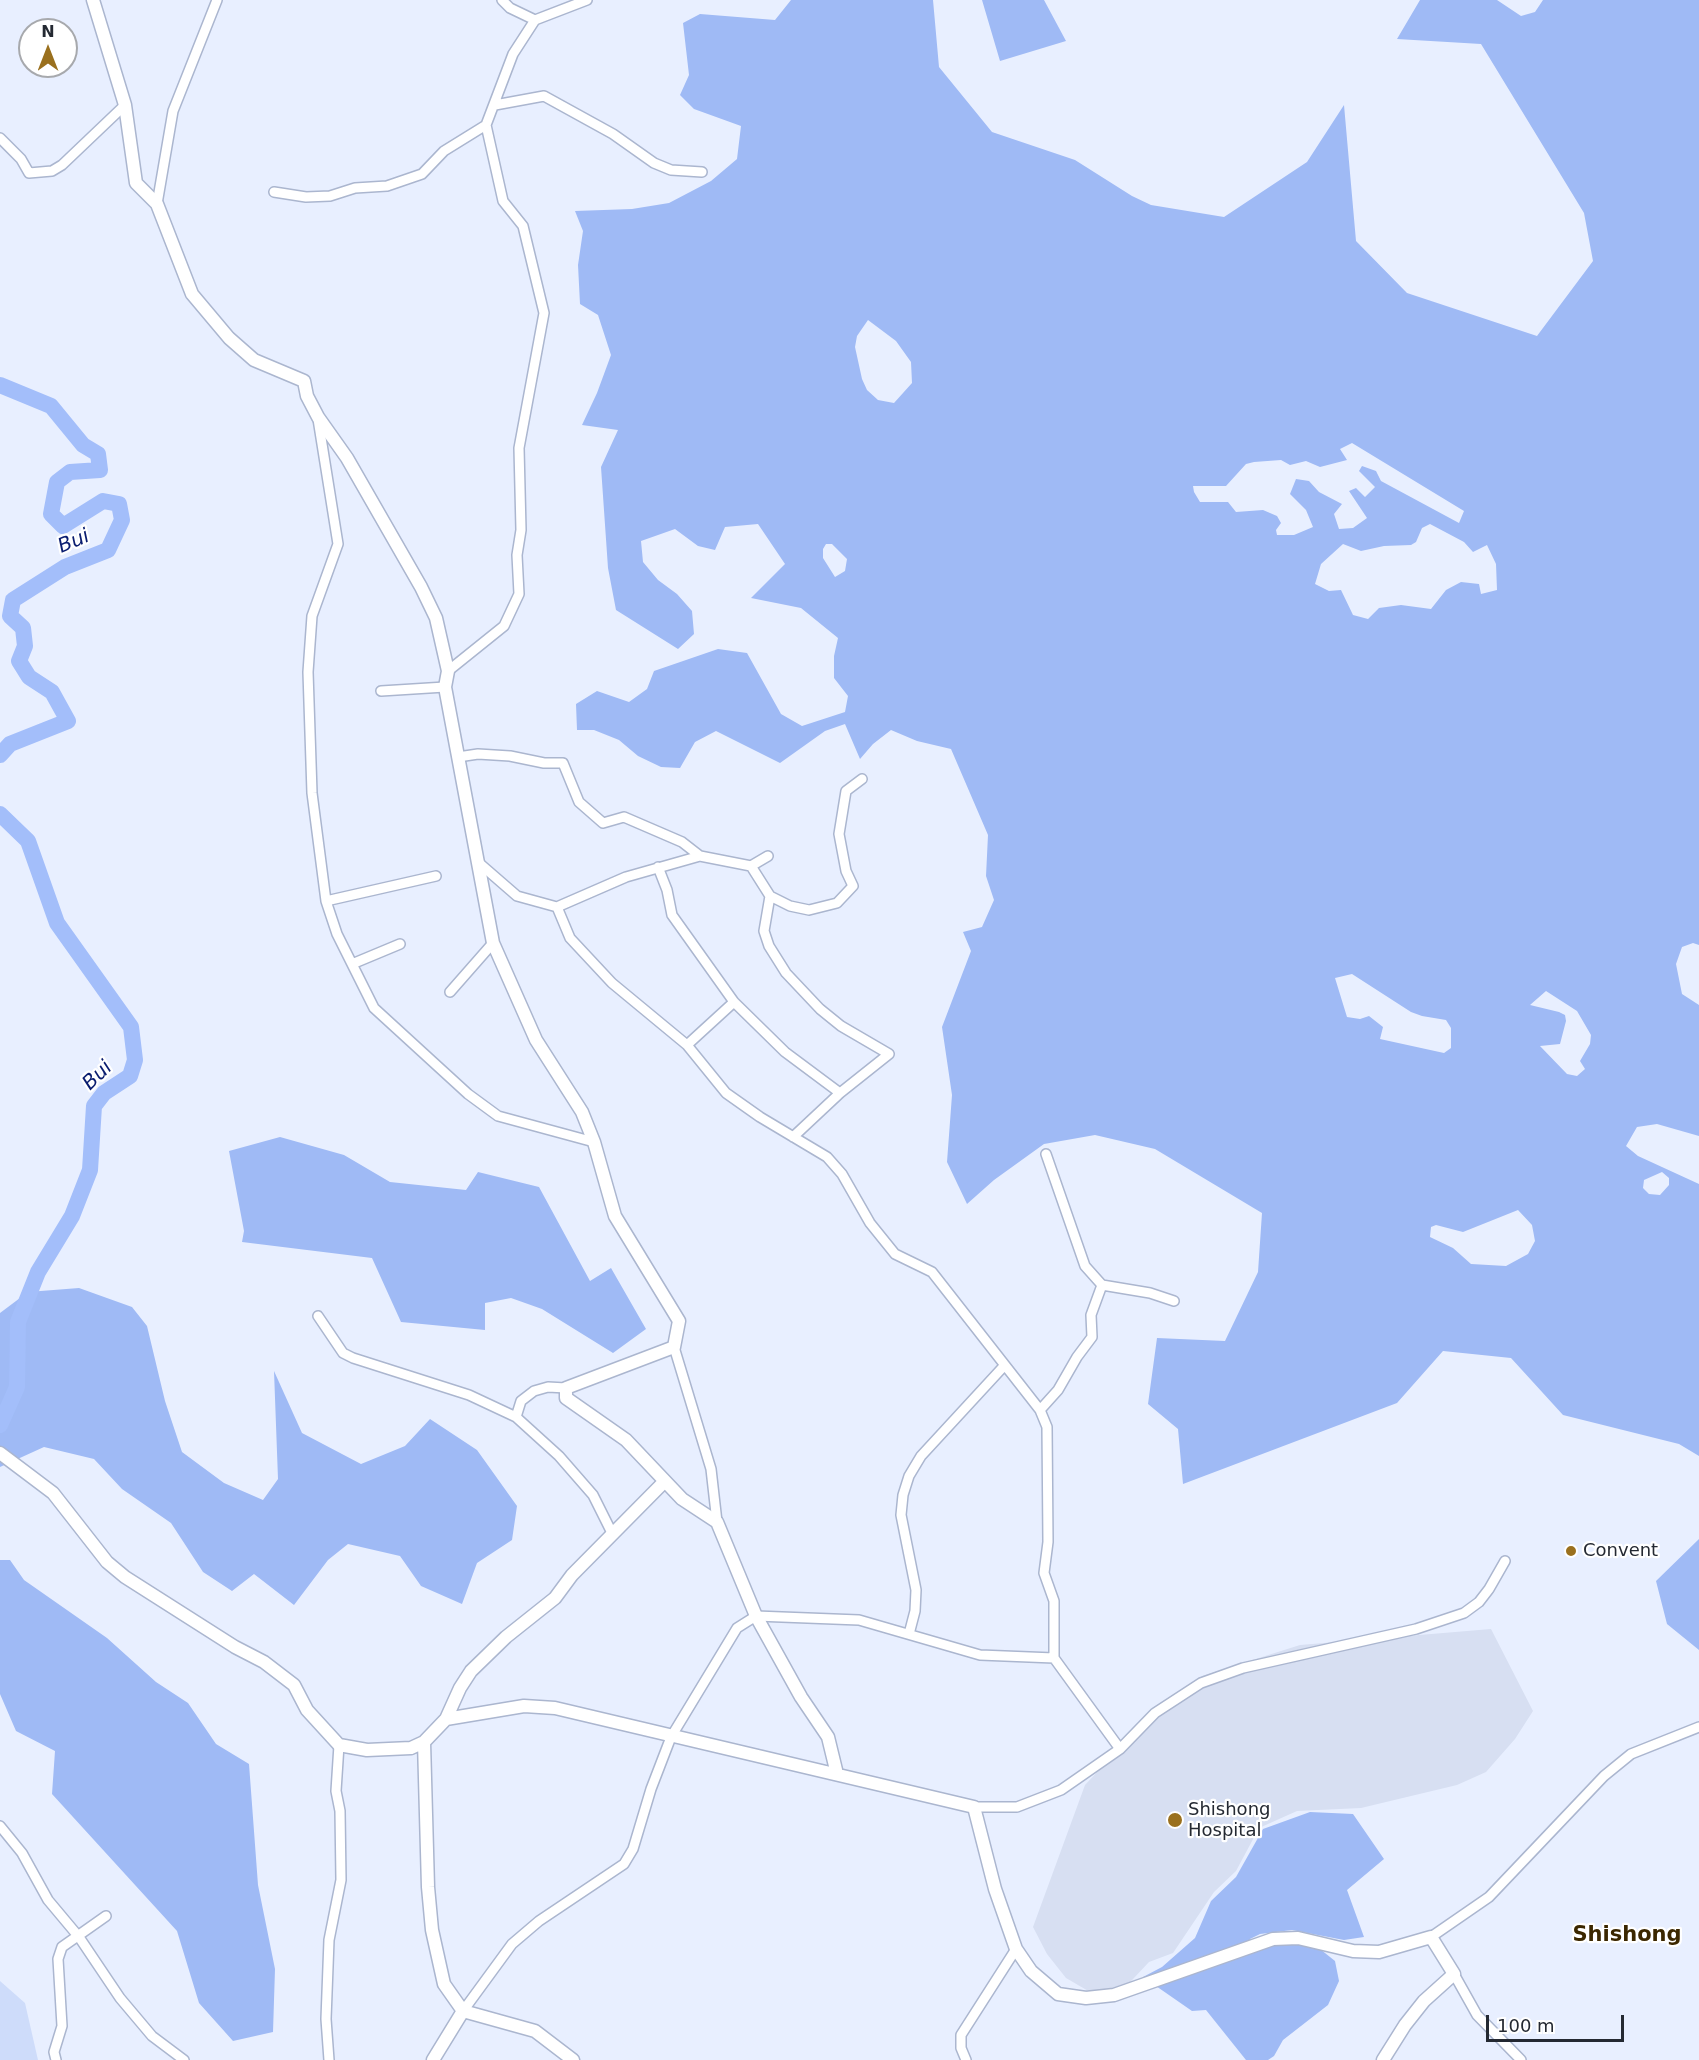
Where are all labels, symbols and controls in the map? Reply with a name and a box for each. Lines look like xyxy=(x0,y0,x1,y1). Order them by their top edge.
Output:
north arrow xyxy=(18,18,78,78)
text: N xyxy=(41,22,55,41)
water label: Bui xyxy=(55,525,93,559)
water label: Bui xyxy=(78,1056,118,1096)
place label: Convent xyxy=(1583,1540,1658,1562)
marker: Convent xyxy=(1564,1544,1578,1558)
place label: Shishong Hospital xyxy=(1188,1799,1270,1842)
marker: Shishong Hospital xyxy=(1166,1811,1184,1829)
district label: Shishong xyxy=(1572,1923,1682,1949)
scale bar xyxy=(1489,2003,1627,2041)
text: 100 m xyxy=(1497,2015,1555,2036)

